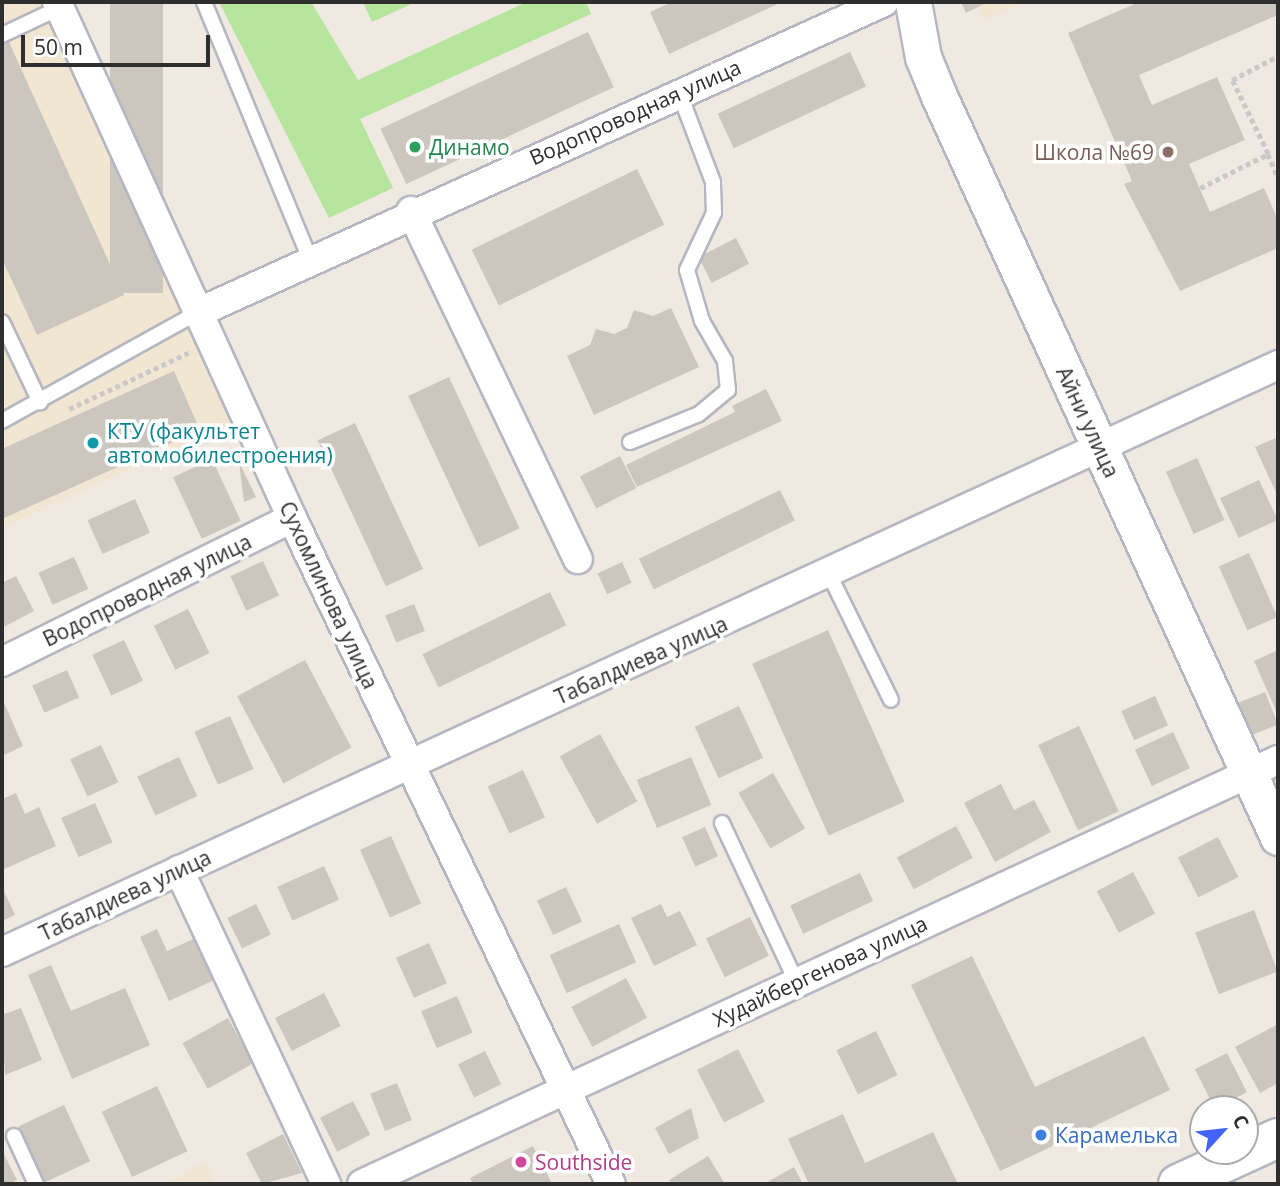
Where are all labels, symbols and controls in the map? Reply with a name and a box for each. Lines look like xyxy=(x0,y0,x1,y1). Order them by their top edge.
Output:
scale bar xyxy=(24,21,214,65)
text: 50 m xyxy=(34,33,83,61)
street label: Водопроводная улица xyxy=(525,54,745,170)
place label: Динамо xyxy=(429,134,510,160)
marker: Динамо xyxy=(407,139,423,155)
place label: Школа №69 xyxy=(1034,139,1154,165)
marker: Школа №69 xyxy=(1160,144,1176,160)
street label: Айни улица xyxy=(1051,363,1125,481)
place label: КТУ (факультет автомобилестроения) xyxy=(107,418,333,468)
marker: КТУ (факультет автомобилестроения) xyxy=(85,435,101,451)
street label: Сухомлинова улица xyxy=(274,497,384,693)
street label: Водопроводная улица xyxy=(39,529,255,651)
street label: Табалдиева улица xyxy=(551,611,731,709)
street label: Табалдиева улица xyxy=(35,844,215,946)
street label: Худайбергенова улица xyxy=(709,910,931,1032)
north arrow xyxy=(1189,1095,1259,1165)
text: С xyxy=(1227,1110,1255,1133)
place label: Карамелька xyxy=(1055,1122,1178,1148)
marker: Карамелька xyxy=(1033,1127,1049,1143)
place label: Southside xyxy=(535,1149,632,1175)
marker: Southside xyxy=(513,1154,529,1170)

